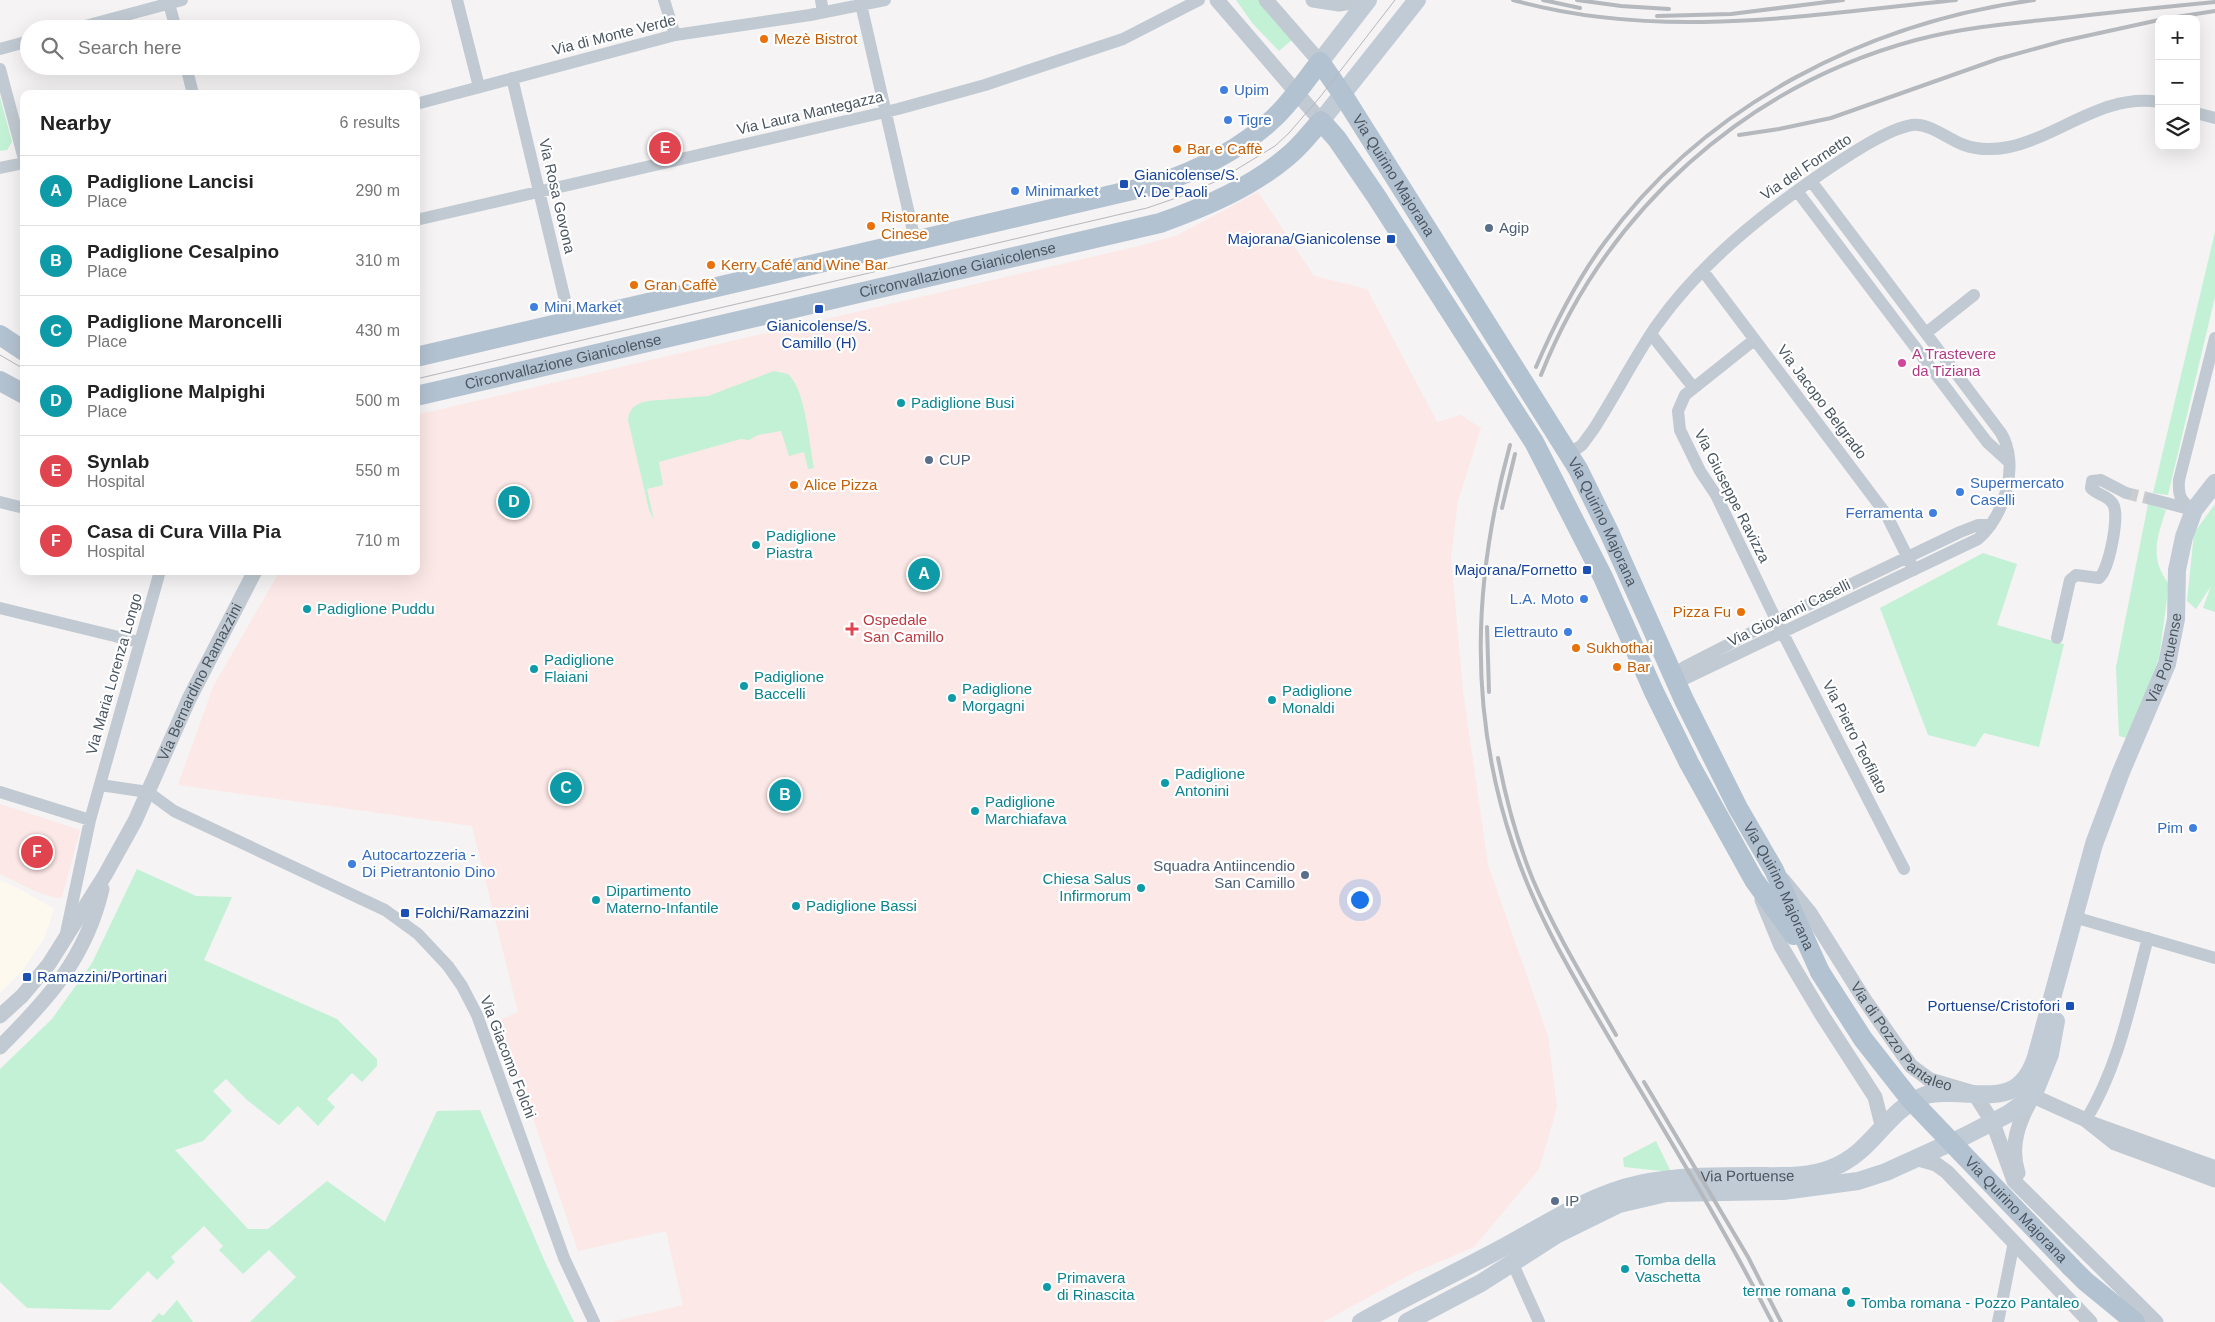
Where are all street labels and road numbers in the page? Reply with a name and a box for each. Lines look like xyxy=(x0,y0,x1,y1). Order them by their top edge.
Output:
street label: Via di Monte Verde xyxy=(550,11,677,58)
street label: Via Laura Mantegazza xyxy=(735,87,885,138)
street label: Via Quirino Majorana xyxy=(1349,111,1439,240)
street label: Via del Fornetto xyxy=(1757,130,1854,203)
street label: Via Rosa Govona xyxy=(536,137,579,256)
street label: Circonvallazione Gianicolense xyxy=(858,239,1057,301)
street label: Circonvallazione Gianicolense xyxy=(463,330,663,392)
street label: Via Jacopo Belgrado xyxy=(1774,341,1871,462)
street label: Via Giuseppe Ravizza xyxy=(1691,426,1774,566)
street label: Via Quirino Majorana xyxy=(1565,454,1641,589)
street label: Via Giovanni Caselli xyxy=(1725,576,1853,650)
street label: Via Maria Lorenza Longo xyxy=(82,591,145,757)
street label: Via Bernardino Ramazzini xyxy=(154,600,245,763)
street label: Via Portuense xyxy=(2142,613,2184,706)
street label: Via Pietro Teofilato xyxy=(1820,677,1891,796)
street label: Via Quirino Majorana xyxy=(1740,819,1818,953)
street label: Via di Pozzo Pantaleo xyxy=(1847,979,1954,1094)
street label: Via Giacomo Folchi xyxy=(477,993,540,1120)
street label: Via Quirino Majorana xyxy=(1962,1153,2072,1266)
street label: Via Portuense xyxy=(1700,1167,1795,1185)

